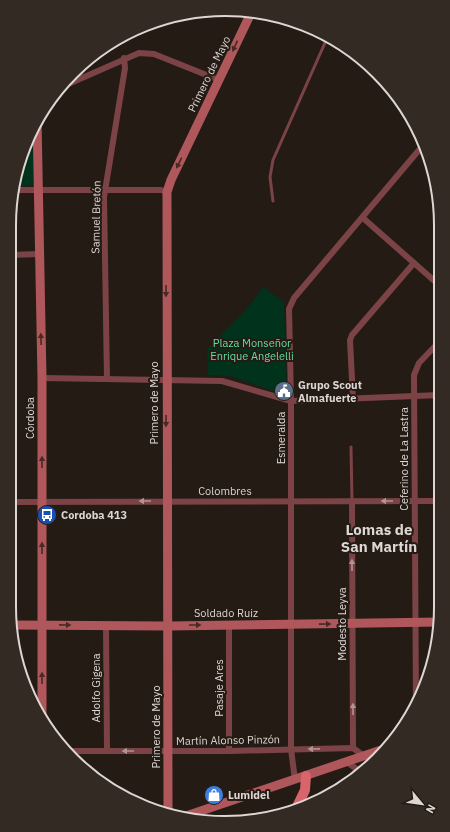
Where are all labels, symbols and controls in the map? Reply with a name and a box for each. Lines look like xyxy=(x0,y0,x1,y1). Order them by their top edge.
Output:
street label: Primero de Mayo xyxy=(184,34,234,114)
one-way arrow xyxy=(232,40,238,52)
one-way arrow xyxy=(176,157,182,169)
street label: Samuel Bretón xyxy=(88,180,104,254)
one-way arrow xyxy=(163,285,169,298)
one-way arrow xyxy=(38,332,44,345)
park label: Plaza Monseñor Enrique Angelelli xyxy=(210,336,294,363)
street label: Primero de Mayo xyxy=(147,361,161,445)
place label: Grupo Scout Almafuerte xyxy=(298,378,362,405)
public building icon: Grupo Scout Almafuerte xyxy=(273,380,295,402)
street label: Córdoba xyxy=(23,397,37,439)
street label: Ceferino de La Lastra xyxy=(397,407,411,511)
street label: Esmeralda xyxy=(274,412,288,464)
one-way arrow xyxy=(163,415,169,428)
one-way arrow xyxy=(39,455,45,468)
street label: Colombres xyxy=(198,484,252,498)
one-way arrow xyxy=(138,498,151,504)
one-way arrow xyxy=(380,498,393,504)
bus stop icon: Cordoba 413 xyxy=(36,504,58,526)
place label: Cordoba 413 xyxy=(61,508,127,522)
district label: Lomas de San Martín xyxy=(341,520,417,556)
one-way arrow xyxy=(39,541,45,554)
one-way arrow xyxy=(349,558,355,571)
street label: Modesto Leyva xyxy=(335,587,349,661)
street label: Soldado Ruiz xyxy=(194,606,258,620)
one-way arrow xyxy=(319,621,332,627)
one-way arrow xyxy=(59,622,72,628)
one-way arrow xyxy=(189,622,202,628)
street label: Adolfo Gigena xyxy=(89,653,103,723)
street label: Pasaje Ares xyxy=(212,659,226,717)
one-way arrow xyxy=(39,671,45,684)
street label: Primero de Mayo xyxy=(149,685,163,769)
one-way arrow xyxy=(349,703,356,715)
street label: Martín Alonso Pinzón xyxy=(176,732,280,748)
one-way arrow xyxy=(307,746,320,752)
one-way arrow xyxy=(121,748,134,754)
shop icon: Lumidel xyxy=(203,784,225,806)
north arrow xyxy=(402,784,442,824)
place label: Lumidel xyxy=(228,788,270,802)
text: N xyxy=(423,802,439,816)

